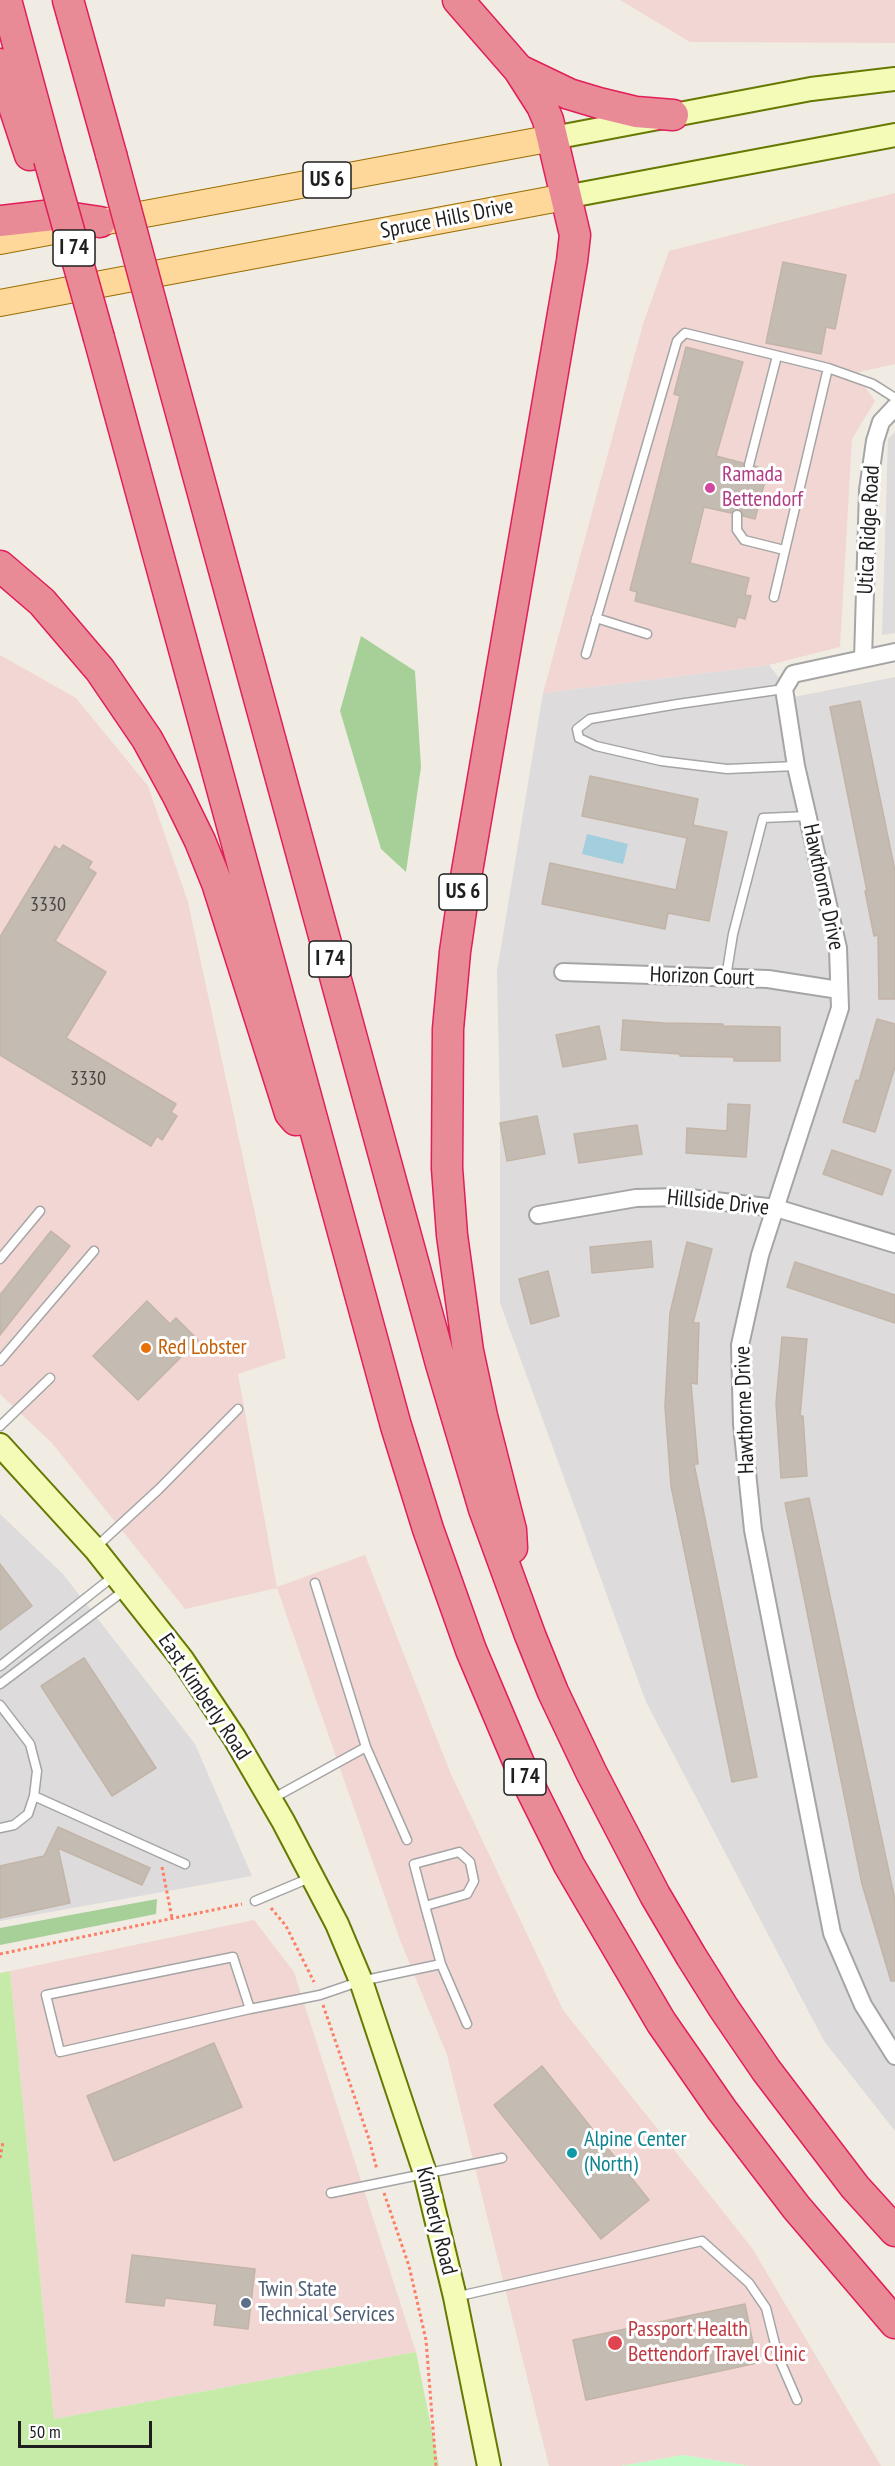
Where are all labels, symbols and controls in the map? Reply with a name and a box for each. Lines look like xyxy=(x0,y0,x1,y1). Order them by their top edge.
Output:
road number: US 6 xyxy=(303,162,351,198)
street label: Spruce Hills Drive xyxy=(378,193,516,245)
road number: I 74 xyxy=(53,230,95,266)
place label: Ramada Bettendorf xyxy=(722,462,803,514)
street label: Utica Ridge Road xyxy=(852,465,886,595)
marker: Ramada Bettendorf xyxy=(703,481,717,495)
street label: Hawthorne Drive xyxy=(797,822,849,952)
road number: US 6 xyxy=(439,874,487,910)
house number: 3330 xyxy=(30,893,66,917)
road number: I 74 xyxy=(309,941,351,977)
street label: Horizon Court xyxy=(649,962,755,992)
house number: 3330 xyxy=(70,1067,106,1091)
street label: Hillside Drive xyxy=(666,1185,770,1221)
place label: Red Lobster xyxy=(158,1335,247,1361)
marker: Red Lobster xyxy=(139,1341,153,1355)
street label: Hawthorne Drive xyxy=(730,1345,760,1475)
street label: East Kimberly Road xyxy=(152,1629,256,1765)
road number: I 74 xyxy=(504,1759,546,1795)
place label: Alpine Center (North) xyxy=(584,2127,686,2178)
marker: Alpine Center (North) xyxy=(565,2146,579,2160)
street label: Kimberly Road xyxy=(410,2164,462,2278)
place label: Twin State Technical Services xyxy=(258,2277,395,2328)
marker: Twin State Technical Services xyxy=(239,2296,253,2310)
place label: Passport Health Bettendorf Travel Clinic xyxy=(628,2317,806,2368)
marker: Passport Health Bettendorf Travel Clinic xyxy=(606,2334,624,2352)
scale bar xyxy=(21,2409,154,2447)
text: 50 m xyxy=(29,2420,61,2443)

